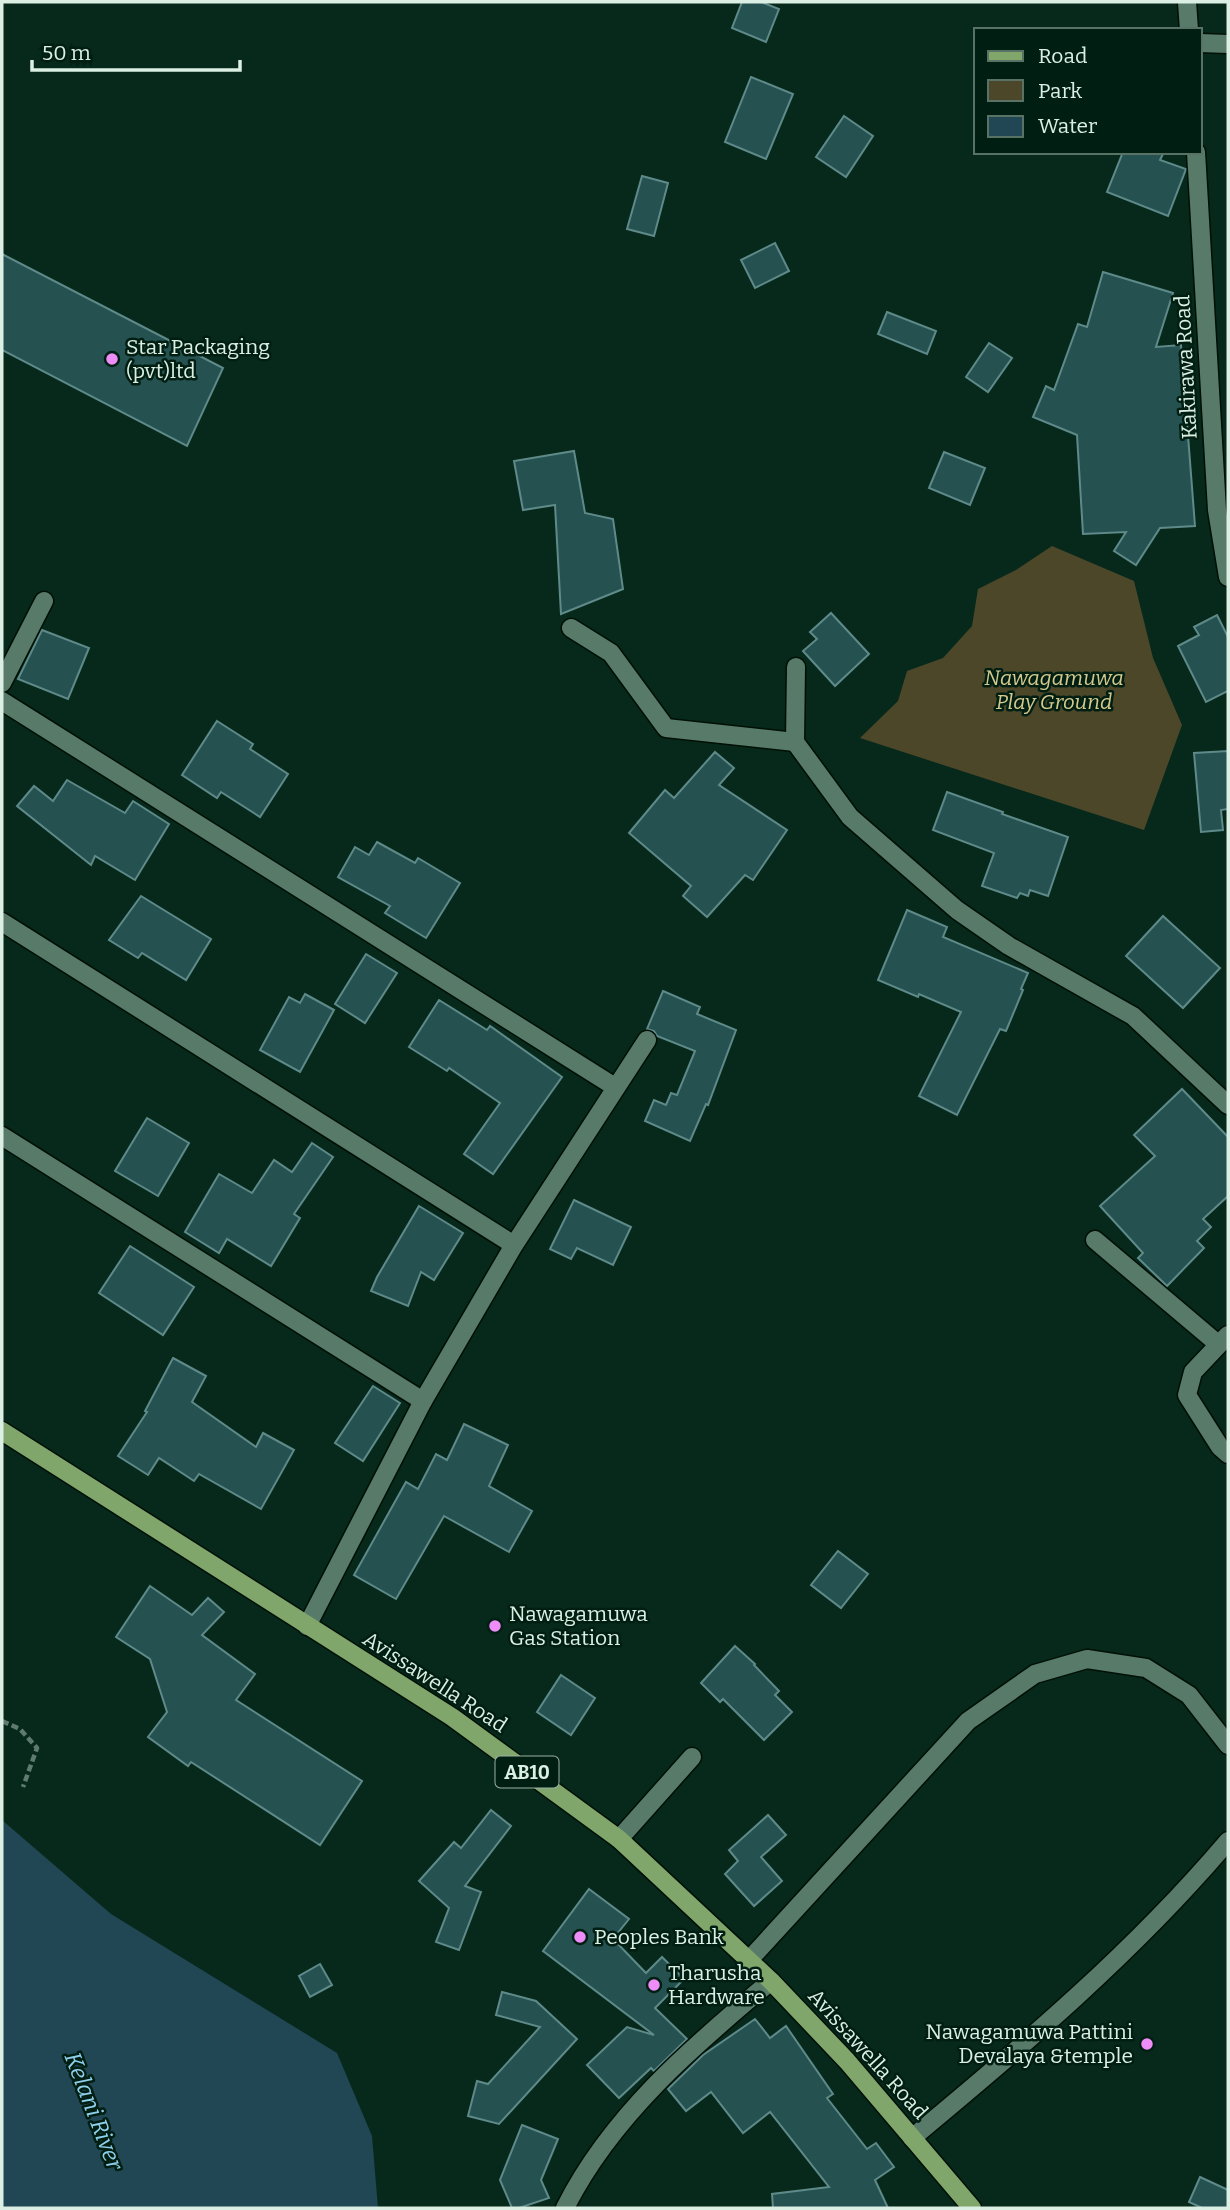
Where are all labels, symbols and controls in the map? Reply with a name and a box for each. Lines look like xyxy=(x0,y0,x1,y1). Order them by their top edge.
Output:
scale bar xyxy=(32,28,240,72)
legend xyxy=(974,28,1202,154)
text: 50 m xyxy=(42,40,91,66)
text: Road xyxy=(1038,43,1087,69)
text: Park xyxy=(1038,78,1082,104)
text: Water xyxy=(1038,113,1097,139)
street label: Kakirawa Road xyxy=(1169,294,1203,440)
place label: Star Packaging (pvt)ltd xyxy=(126,334,270,384)
marker: Star Packaging (pvt)ltd xyxy=(104,351,120,367)
park label: Nawagamuwa Play Ground xyxy=(984,665,1124,715)
place label: Nawagamuwa Gas Station xyxy=(509,1601,648,1651)
marker: Nawagamuwa Gas Station xyxy=(487,1618,503,1634)
street label: Avissawella Road xyxy=(358,1626,512,1738)
road number: AB10 xyxy=(496,1756,558,1788)
place label: Peoples Bank xyxy=(594,1924,724,1950)
marker: Peoples Bank xyxy=(572,1929,588,1945)
place label: Tharusha Hardware xyxy=(668,1960,765,2010)
marker: Tharusha Hardware xyxy=(646,1977,662,1993)
street label: Avissawella Road xyxy=(803,1983,933,2125)
place label: Nawagamuwa Pattini Devalaya &temple xyxy=(926,2019,1133,2069)
marker: Nawagamuwa Pattini Devalaya &temple xyxy=(1139,2036,1155,2052)
water label: Kelani River xyxy=(59,2048,130,2175)

